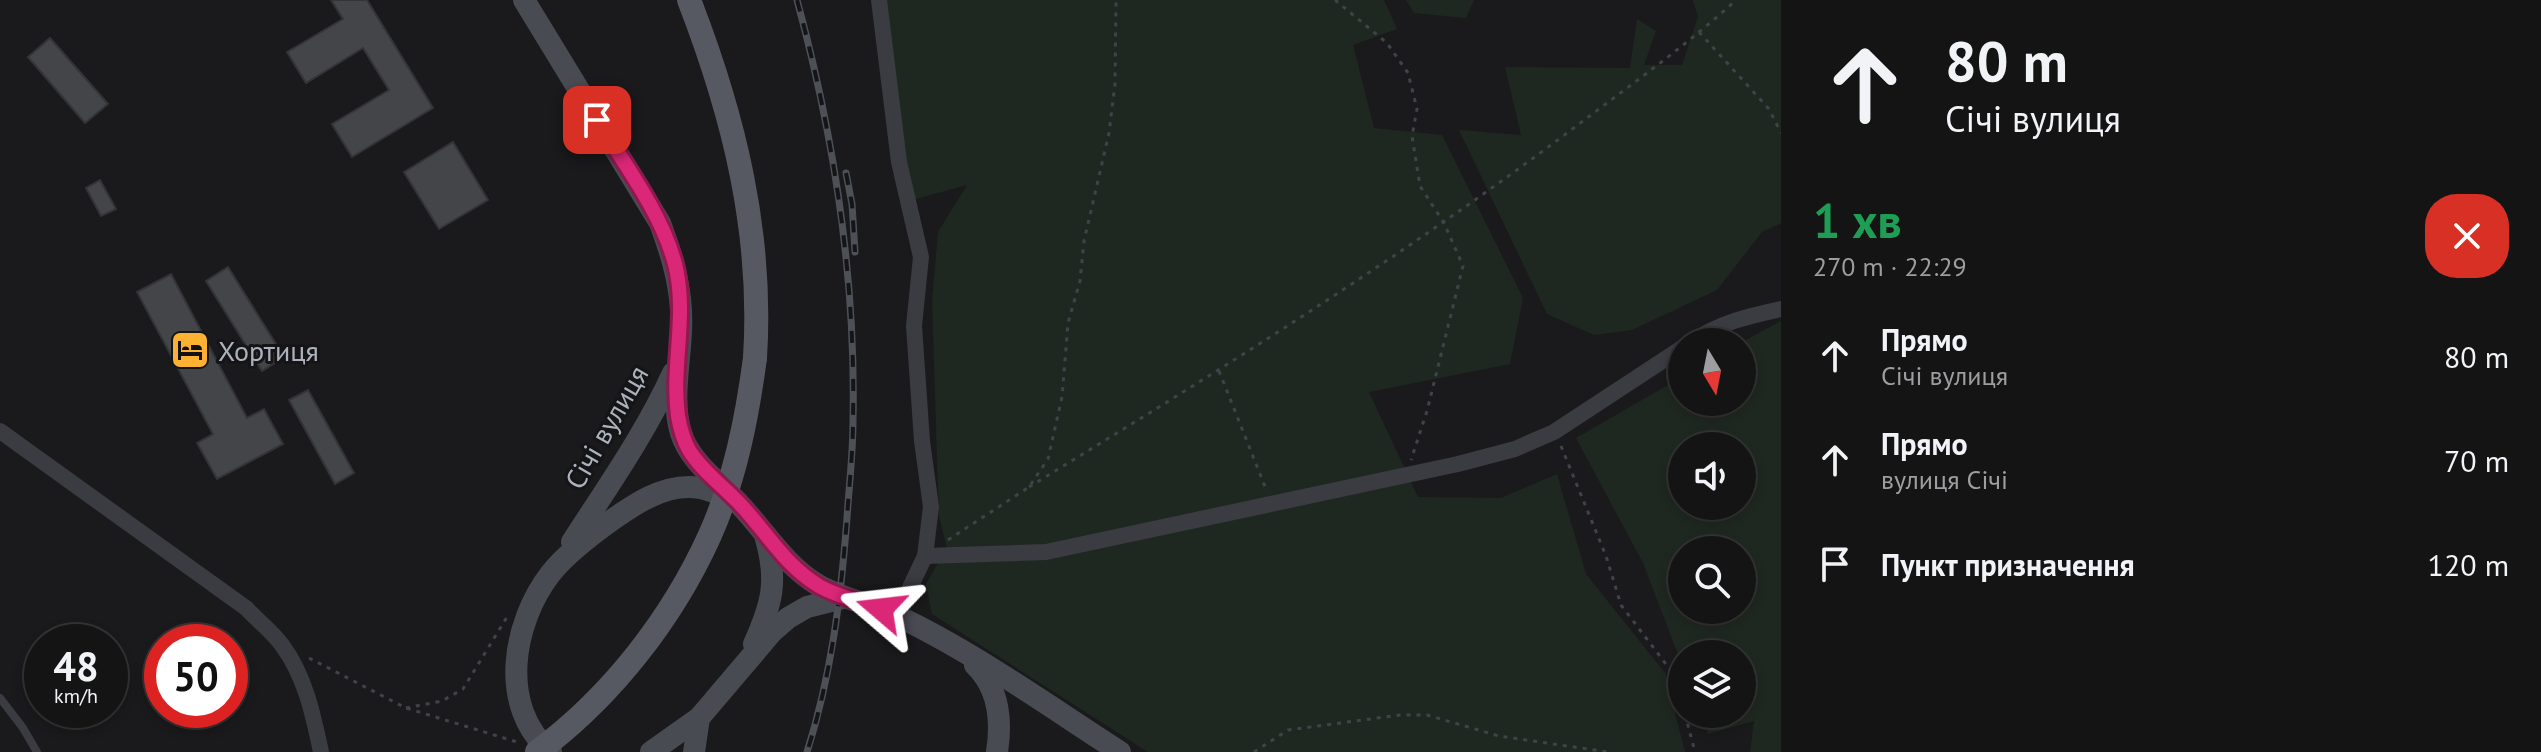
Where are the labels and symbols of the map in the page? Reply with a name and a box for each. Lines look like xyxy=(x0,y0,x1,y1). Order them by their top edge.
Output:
pin xyxy=(563,86,631,154)
north arrow xyxy=(1668,328,1756,416)
hotel icon: Хортиця xyxy=(169,329,211,371)
place label: Хортиця xyxy=(218,332,319,369)
street label: Січі вулиця xyxy=(556,358,656,496)
position arrow xyxy=(839,567,923,651)
speed limit sign: 50 xyxy=(144,624,248,728)

